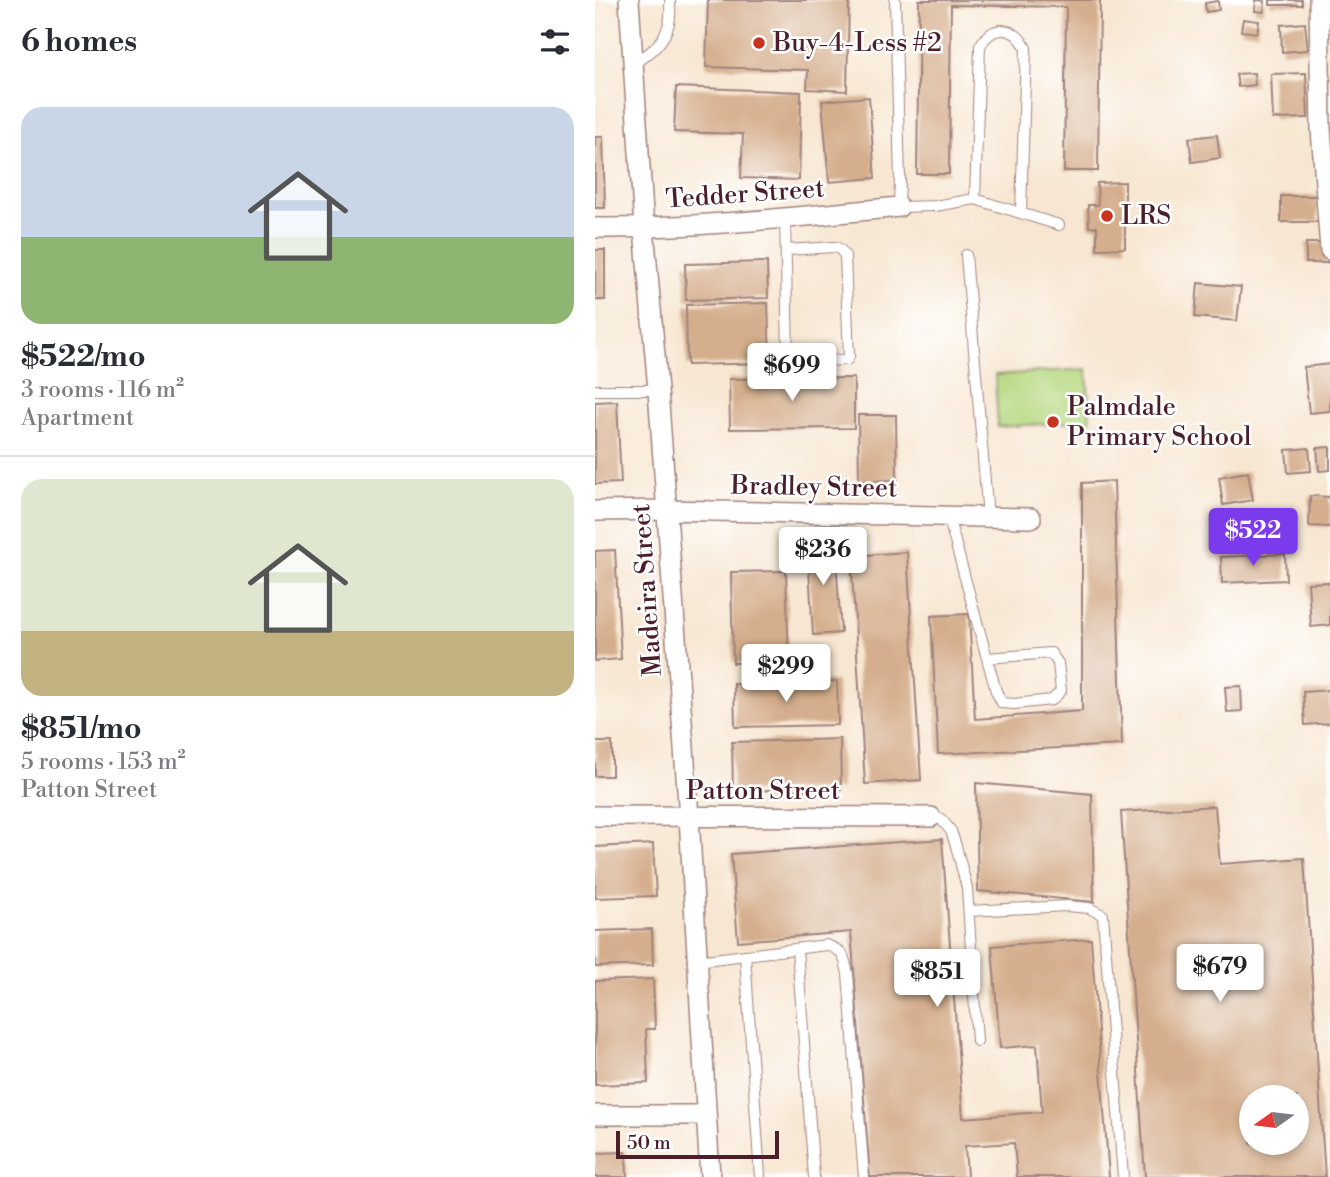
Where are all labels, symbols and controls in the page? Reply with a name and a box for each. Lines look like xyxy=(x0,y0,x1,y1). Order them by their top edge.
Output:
text: 6 homes xyxy=(21,23,137,61)
icon: filters xyxy=(536,23,574,61)
place label: Buy-4-Less #2 xyxy=(772,27,942,59)
marker: Buy-4-Less #2 xyxy=(751,35,767,51)
icon: home xyxy=(235,153,361,279)
street label: Tedder Street xyxy=(665,172,825,216)
place label: LRS xyxy=(1121,200,1171,232)
marker: LRS xyxy=(1099,208,1115,224)
text: $522/mo xyxy=(21,338,146,376)
pin: $699 xyxy=(751,344,833,403)
text: $699 xyxy=(763,352,821,380)
text: 3 rooms · 116 m² xyxy=(21,376,184,404)
place label: Palmdale Primary School xyxy=(1067,391,1252,453)
text: Apartment xyxy=(21,404,134,432)
marker: Palmdale Primary School xyxy=(1045,414,1061,430)
street label: Bradley Street xyxy=(729,470,898,504)
street label: Madeira Street xyxy=(625,503,669,677)
pin: $522 xyxy=(1212,508,1294,568)
text: $522 xyxy=(1225,517,1281,545)
icon: home xyxy=(235,525,361,651)
pin: $236 xyxy=(782,528,864,587)
text: $236 xyxy=(795,536,851,564)
pin: $299 xyxy=(745,644,827,704)
text: $299 xyxy=(757,653,815,681)
text: $851/mo xyxy=(21,710,142,748)
text: 5 rooms · 153 m² xyxy=(21,748,186,776)
street label: Patton Street xyxy=(686,775,840,807)
text: Patton Street xyxy=(21,776,157,804)
pin: $679 xyxy=(1179,944,1261,1004)
pin: $851 xyxy=(896,950,978,1009)
text: $679 xyxy=(1193,953,1247,981)
text: $851 xyxy=(910,958,964,986)
north arrow xyxy=(1239,1085,1309,1155)
map controls xyxy=(1239,1085,1309,1155)
scale bar xyxy=(616,1128,779,1160)
text: 50 m xyxy=(627,1131,671,1155)

